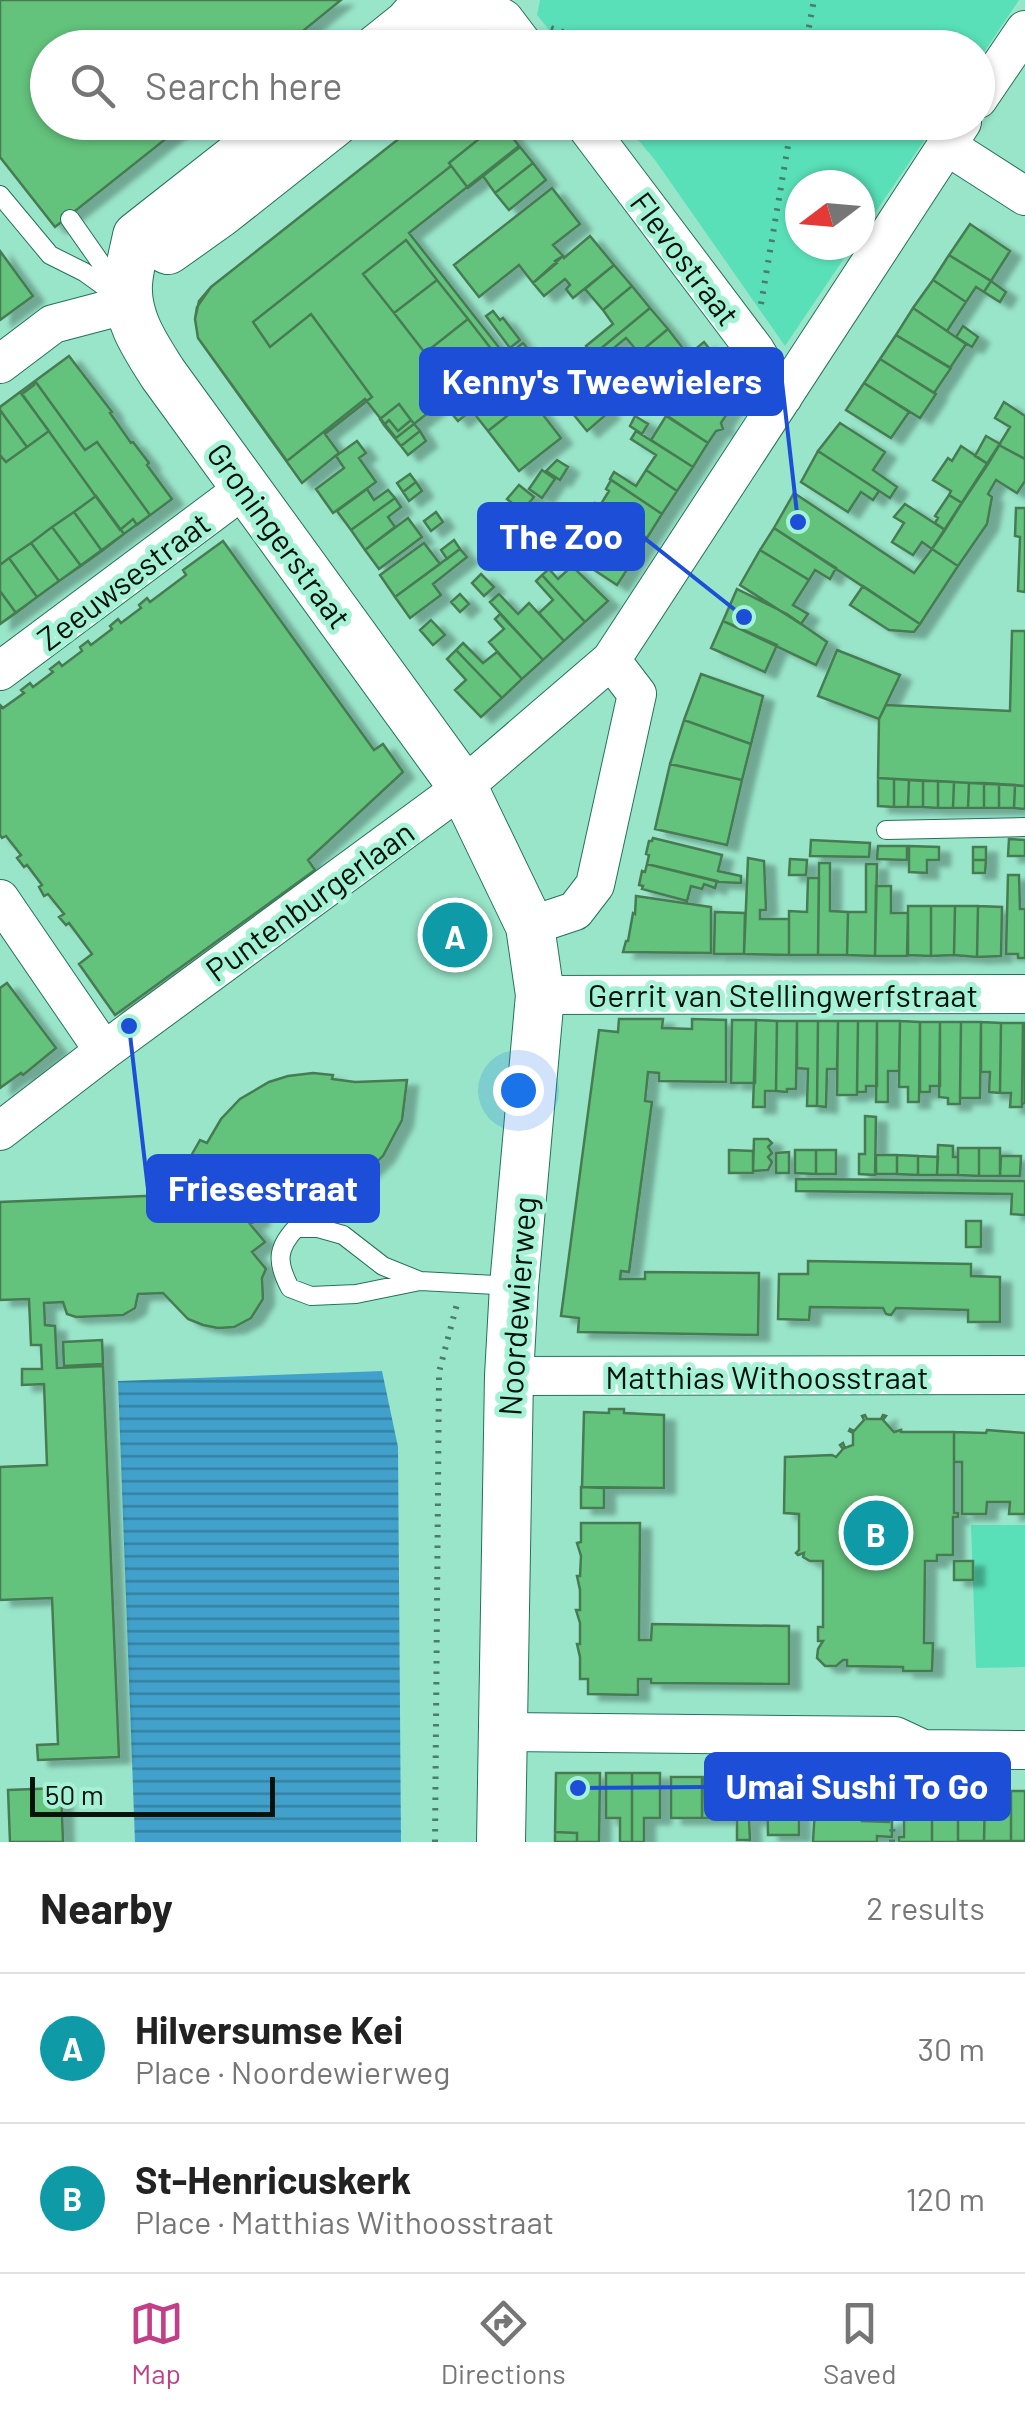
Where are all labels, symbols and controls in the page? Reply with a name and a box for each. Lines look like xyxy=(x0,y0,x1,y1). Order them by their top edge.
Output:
search box xyxy=(30,30,995,140)
icon: search xyxy=(65,58,120,113)
text: Search here xyxy=(145,62,343,108)
north arrow xyxy=(785,170,875,260)
street label: Flevostraat xyxy=(624,184,748,332)
callout: Kenny's Tweewielers xyxy=(421,349,782,414)
text: Kenny's Tweewielers xyxy=(442,359,762,401)
street label: Groningerstraat xyxy=(200,435,360,635)
street label: Zeeuwsestraat xyxy=(29,503,217,657)
callout: The Zoo xyxy=(479,504,643,569)
text: The Zoo xyxy=(499,514,623,556)
street label: Puntenburgerlaan xyxy=(198,812,420,988)
pin: A xyxy=(422,898,488,972)
street label: Gerrit van Stellingwerfstraat xyxy=(588,975,978,1013)
your location xyxy=(493,1065,544,1116)
callout: Friesestraat xyxy=(148,1156,378,1221)
text: Friesestraat xyxy=(168,1166,358,1208)
street label: Noordewierweg xyxy=(489,1195,543,1417)
street label: Matthias Withoosstraat xyxy=(605,1357,929,1395)
pin: B xyxy=(844,1496,908,1570)
callout: Umai Sushi To Go xyxy=(706,1754,1009,1819)
text: Umai Sushi To Go xyxy=(725,1764,989,1806)
scale bar xyxy=(30,1772,275,1816)
text: 50 m xyxy=(45,1777,104,1811)
text: Nearby xyxy=(40,1882,173,1932)
text: 2 results xyxy=(866,1888,985,1926)
text: Hilversumse Kei xyxy=(135,2006,403,2052)
text: A xyxy=(62,2029,83,2067)
text: 30 m xyxy=(918,2029,985,2067)
text: Place · Noordewierweg xyxy=(135,2052,450,2090)
text: St-Henricuskerk xyxy=(135,2156,411,2202)
text: B xyxy=(63,2179,82,2217)
text: 120 m xyxy=(906,2179,985,2217)
text: Place · Matthias Withoosstraat xyxy=(135,2202,554,2240)
tab: Map xyxy=(129,2296,184,2390)
tab: Directions xyxy=(441,2296,566,2390)
tab: Saved xyxy=(823,2296,896,2390)

